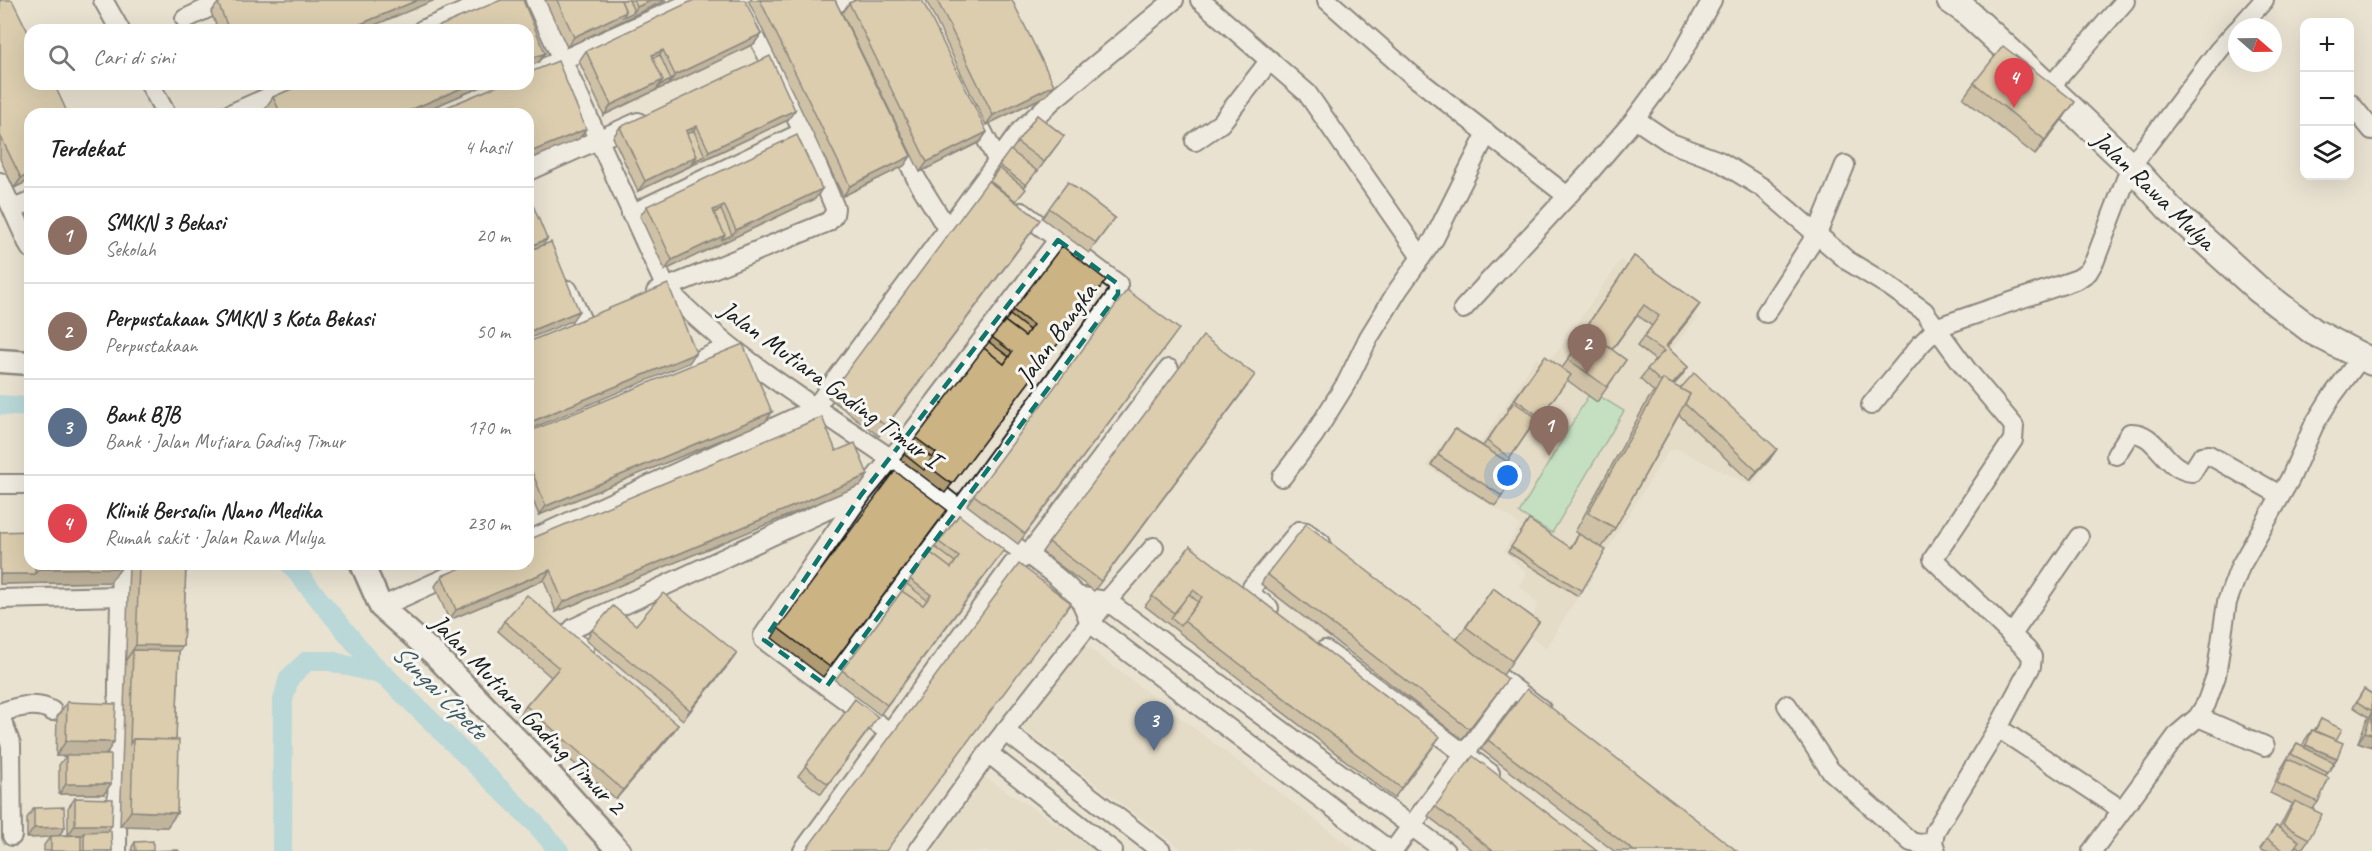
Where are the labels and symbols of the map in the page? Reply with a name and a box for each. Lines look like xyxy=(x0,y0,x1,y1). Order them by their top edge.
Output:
north arrow xyxy=(2228,18,2282,72)
pin: 4 xyxy=(1994,58,2034,108)
street label: Jalan Rawa Mulya xyxy=(2084,122,2224,259)
street label: Jalan Bangka xyxy=(1007,275,1105,393)
street label: Jalan Mutiara Gading Timur I xyxy=(711,292,951,479)
pin: 2 xyxy=(1568,324,1606,374)
pin: 1 xyxy=(1530,406,1568,456)
your location xyxy=(1493,461,1522,490)
street label: Jalan Mutiara Gading Timur 2 xyxy=(422,605,634,823)
water label: Sungai Cipete xyxy=(385,636,498,749)
pin: 3 xyxy=(1134,702,1174,751)

